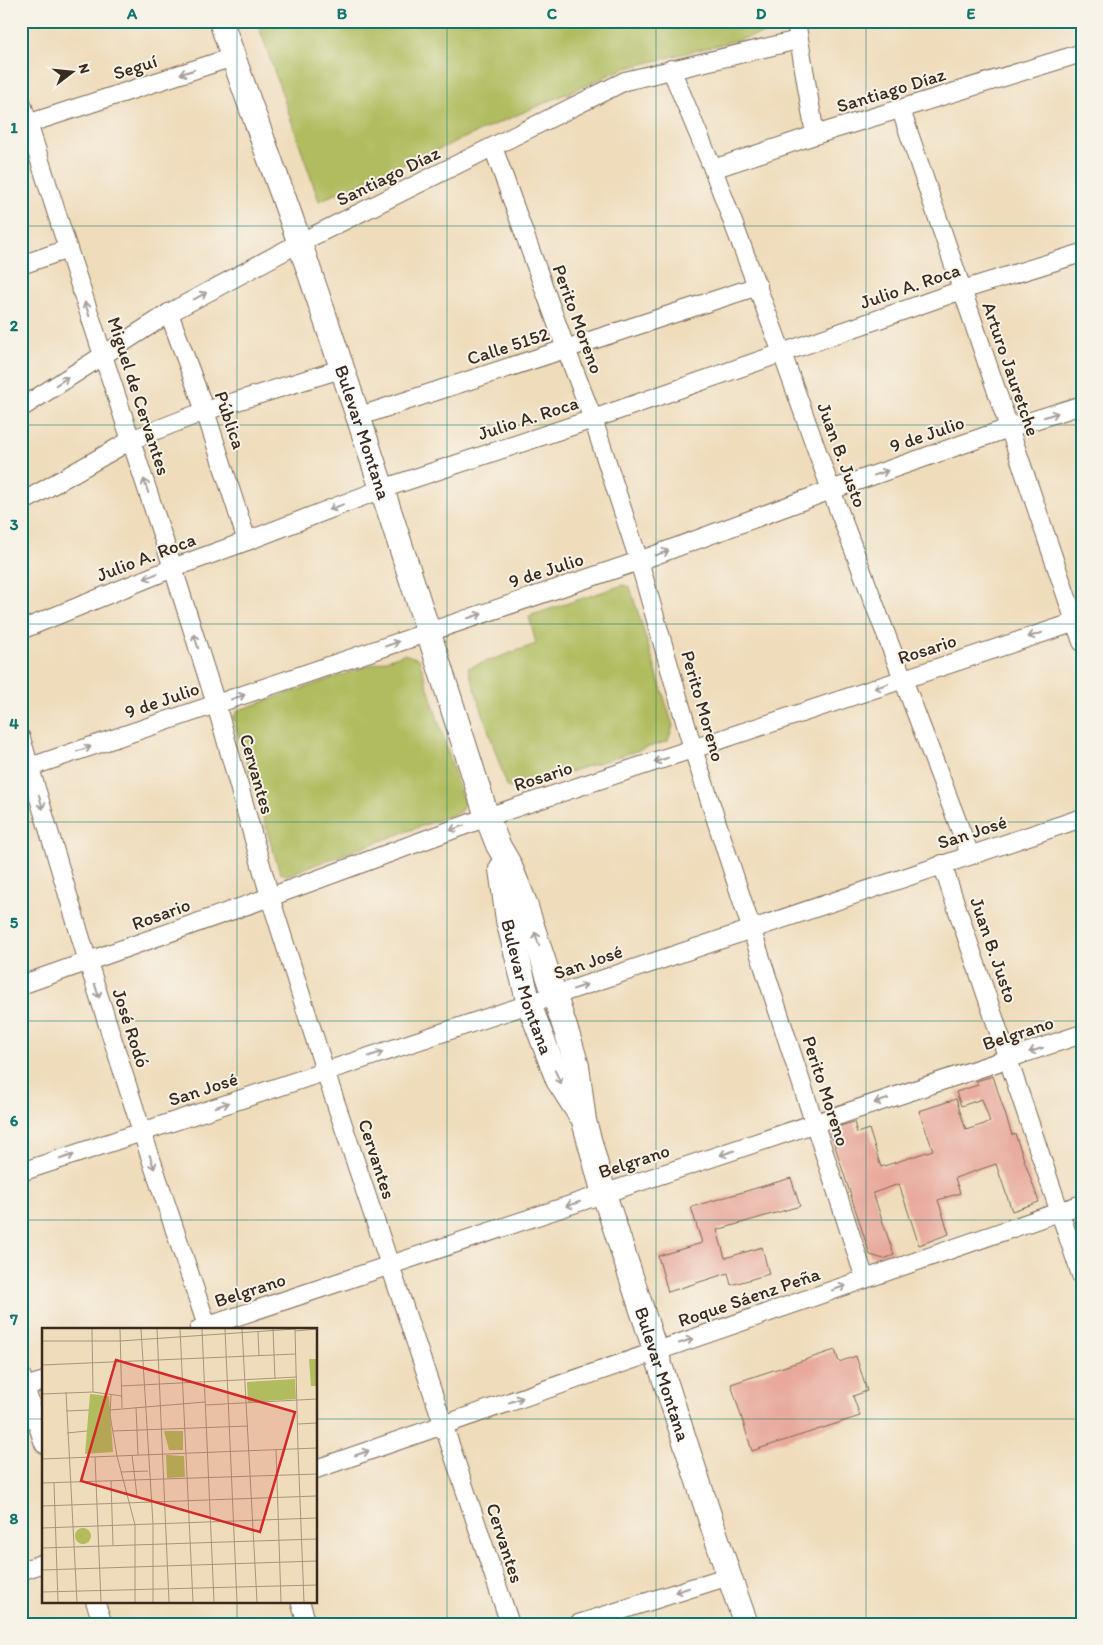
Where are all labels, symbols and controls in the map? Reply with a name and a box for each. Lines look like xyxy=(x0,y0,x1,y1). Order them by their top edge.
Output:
text: A xyxy=(126,4,138,23)
text: B xyxy=(337,4,348,23)
text: C xyxy=(547,4,558,23)
text: D xyxy=(756,4,767,23)
text: E xyxy=(967,4,976,23)
north arrow xyxy=(48,48,98,98)
street label: Seguí xyxy=(110,49,160,85)
text: N xyxy=(75,62,93,75)
street label: Santiago Díaz xyxy=(834,63,948,117)
one-way arrow xyxy=(179,68,195,77)
text: 1 xyxy=(10,118,18,137)
street label: Santiago Díaz xyxy=(332,141,444,211)
street label: Julio A. Roca xyxy=(857,258,963,314)
street label: Perito Moreno xyxy=(548,261,608,377)
one-way arrow xyxy=(193,291,208,301)
street label: Arturo Jauretche xyxy=(977,299,1045,439)
one-way arrow xyxy=(82,302,91,317)
street label: Miguel de Cervantes xyxy=(103,314,175,478)
text: 2 xyxy=(10,316,19,335)
street label: Calle 5152 xyxy=(464,322,552,370)
street label: Bulevar Montana xyxy=(330,362,396,502)
one-way arrow xyxy=(55,376,69,387)
street label: Pública xyxy=(209,388,251,452)
street label: Julio A. Roca xyxy=(475,391,581,445)
street label: Juan B. Justo xyxy=(812,399,872,511)
one-way arrow xyxy=(1043,409,1059,419)
street label: 9 de Julio xyxy=(887,411,967,457)
one-way arrow xyxy=(872,468,888,477)
one-way arrow xyxy=(141,479,151,495)
one-way arrow xyxy=(329,503,344,512)
text: 3 xyxy=(10,515,19,534)
street label: Julio A. Roca xyxy=(93,528,199,586)
street label: 9 de Julio xyxy=(506,547,586,593)
one-way arrow xyxy=(654,548,669,557)
one-way arrow xyxy=(144,572,160,581)
one-way arrow xyxy=(467,611,482,620)
street label: Rosario xyxy=(895,629,959,669)
one-way arrow xyxy=(1028,631,1044,641)
one-way arrow xyxy=(191,634,200,650)
one-way arrow xyxy=(383,639,399,648)
street label: Perito Moreno xyxy=(676,648,730,764)
street label: 9 de Julio xyxy=(122,677,202,723)
one-way arrow xyxy=(873,682,889,692)
one-way arrow xyxy=(230,692,245,701)
text: 4 xyxy=(9,714,19,733)
street label: Cervantes xyxy=(235,731,279,817)
one-way arrow xyxy=(76,743,92,753)
one-way arrow xyxy=(653,755,669,765)
street label: Rosario xyxy=(511,756,575,796)
one-way arrow xyxy=(36,793,46,809)
street label: San José xyxy=(934,810,1010,854)
one-way arrow xyxy=(450,824,465,833)
street label: Rosario xyxy=(129,893,193,935)
street label: Juan B. Justo xyxy=(965,894,1023,1006)
text: 5 xyxy=(10,913,19,932)
street label: Bulevar Montana xyxy=(497,917,559,1058)
one-way arrow xyxy=(531,932,541,948)
street label: San José xyxy=(550,939,626,985)
one-way arrow xyxy=(572,981,588,991)
one-way arrow xyxy=(93,982,102,998)
street label: José Rodó xyxy=(107,986,155,1070)
street label: Belgrano xyxy=(979,1011,1057,1055)
street label: Perito Moreno xyxy=(797,1033,855,1149)
one-way arrow xyxy=(1028,1046,1044,1055)
one-way arrow xyxy=(368,1049,383,1058)
street label: San José xyxy=(165,1067,241,1111)
one-way arrow xyxy=(553,1069,563,1084)
one-way arrow xyxy=(874,1097,890,1107)
one-way arrow xyxy=(213,1100,229,1110)
text: 6 xyxy=(10,1111,19,1130)
street label: Cervantes xyxy=(353,1116,401,1202)
street label: Belgrano xyxy=(595,1139,673,1183)
one-way arrow xyxy=(720,1149,736,1158)
one-way arrow xyxy=(59,1152,75,1161)
one-way arrow xyxy=(148,1154,157,1169)
one-way arrow xyxy=(566,1200,581,1209)
street label: Roque Sáenz Peña xyxy=(675,1262,823,1332)
street label: Belgrano xyxy=(211,1268,289,1312)
one-way arrow xyxy=(831,1283,847,1292)
street label: Bulevar Montana xyxy=(630,1304,696,1444)
text: 7 xyxy=(9,1310,18,1329)
inset map xyxy=(42,1328,318,1602)
one-way arrow xyxy=(678,1336,693,1345)
one-way arrow xyxy=(508,1395,523,1404)
one-way arrow xyxy=(354,1448,370,1457)
street label: Cervantes xyxy=(481,1500,529,1586)
text: 8 xyxy=(10,1509,19,1528)
one-way arrow xyxy=(675,1586,691,1596)

